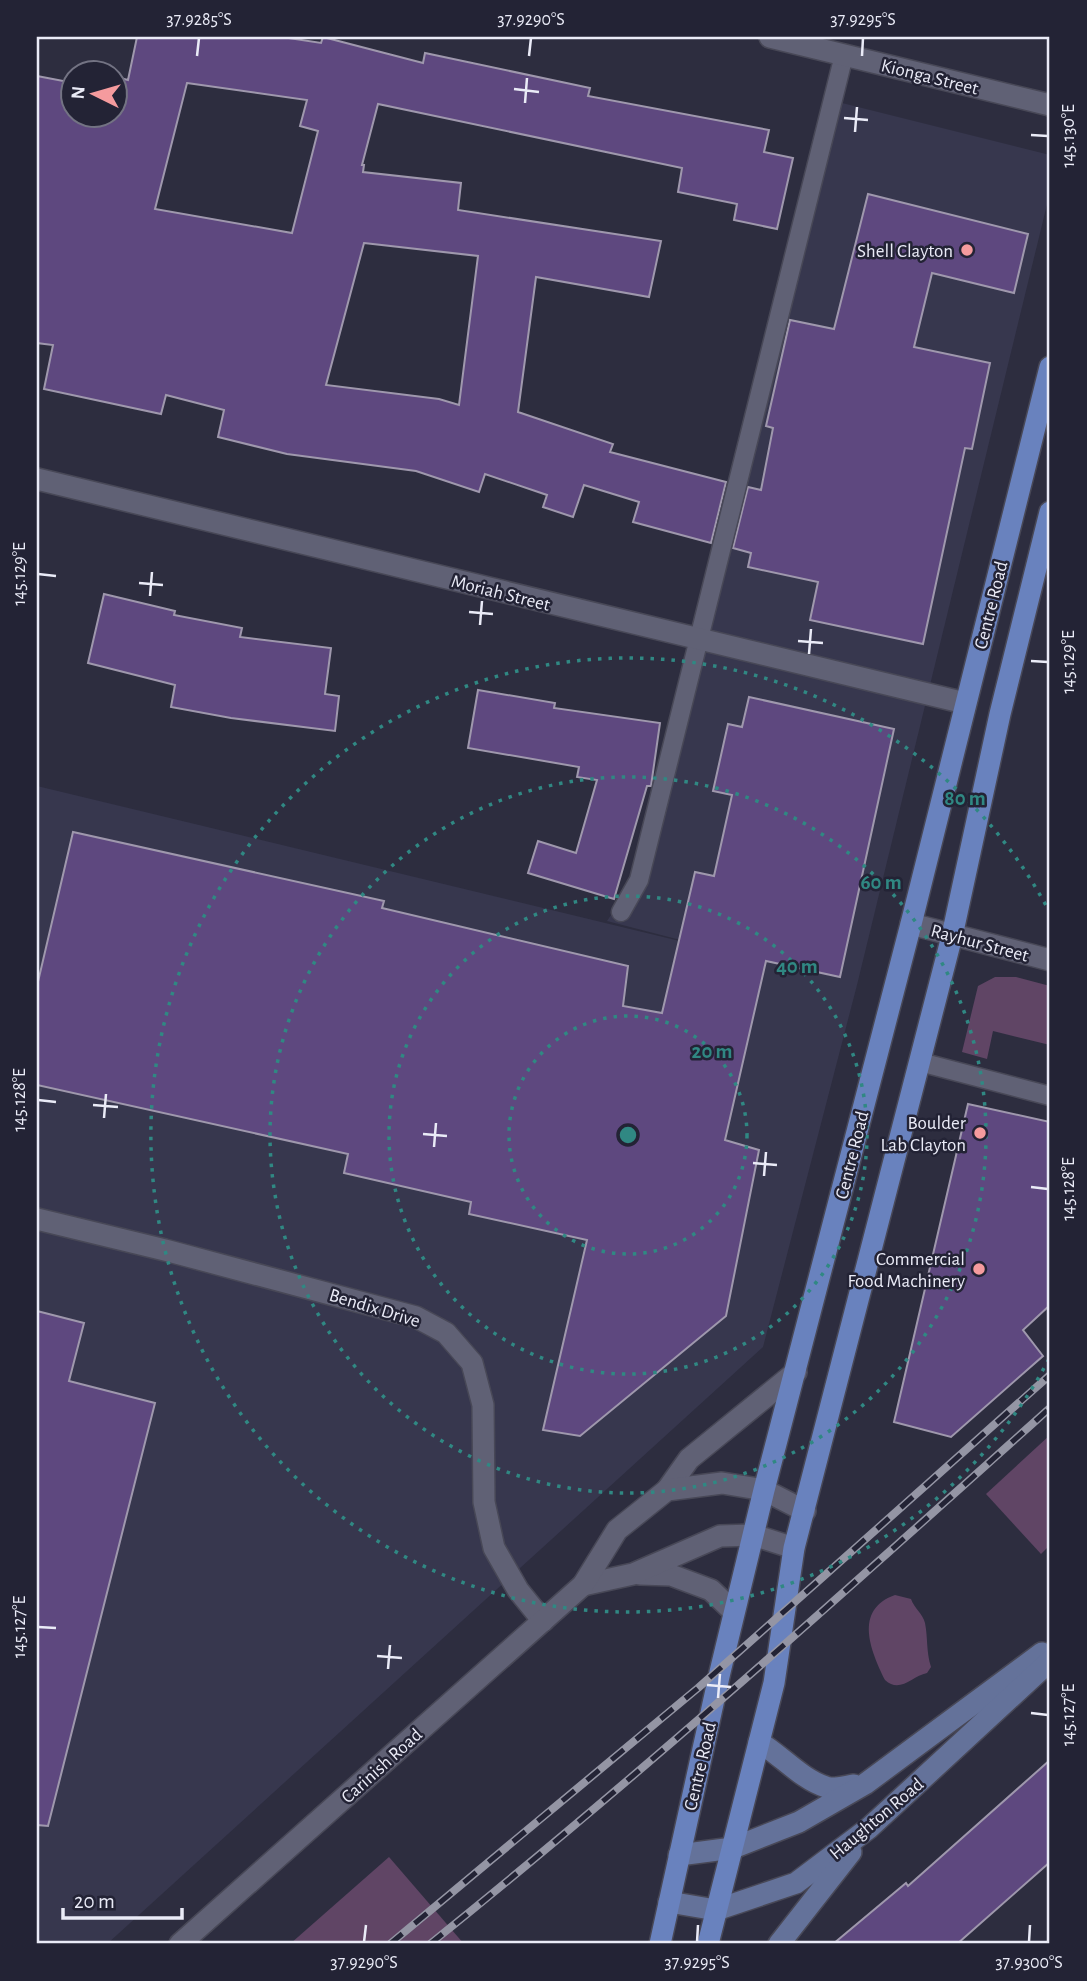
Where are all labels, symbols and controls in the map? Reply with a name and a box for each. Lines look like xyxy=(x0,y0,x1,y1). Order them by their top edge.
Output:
text: 37.9285°S xyxy=(166,11,232,29)
text: 37.9290°S xyxy=(497,11,565,29)
text: 37.9295°S xyxy=(830,11,896,29)
street label: Kionga Street xyxy=(879,56,980,99)
north arrow xyxy=(60,60,130,130)
text: N xyxy=(69,85,89,100)
text: 145.130°E xyxy=(1060,104,1078,168)
place label: Shell Clayton xyxy=(857,242,953,261)
marker: Shell Clayton xyxy=(959,242,975,258)
text: 145.129°E xyxy=(11,542,29,606)
street label: Centre Road xyxy=(971,559,1012,651)
street label: Moriah Street xyxy=(449,572,552,615)
text: 145.129°E xyxy=(1060,630,1078,694)
text: 80 m xyxy=(944,788,986,809)
text: 60 m xyxy=(860,872,902,893)
street label: Rayhur Street xyxy=(929,921,1030,966)
text: 40 m xyxy=(776,956,818,977)
text: 20 m xyxy=(692,1041,732,1062)
text: 145.128°E xyxy=(11,1068,29,1132)
street label: Centre Road xyxy=(832,1109,873,1201)
place label: Boulder Lab Clayton xyxy=(880,1114,966,1155)
centre of rings xyxy=(616,1123,640,1147)
marker: Boulder Lab Clayton xyxy=(972,1125,988,1141)
text: 145.128°E xyxy=(1060,1157,1078,1221)
place label: Commercial Food Machinery xyxy=(847,1250,965,1291)
marker: Commercial Food Machinery xyxy=(971,1261,987,1277)
street label: Bendix Drive xyxy=(327,1286,422,1331)
text: 145.127°E xyxy=(11,1596,29,1658)
text: 145.127°E xyxy=(1060,1684,1078,1746)
street label: Centre Road xyxy=(681,1720,720,1812)
street label: Carinish Road xyxy=(338,1725,426,1807)
street label: Haughton Road xyxy=(826,1775,928,1864)
scale bar xyxy=(63,1876,182,1920)
text: 20 m xyxy=(74,1891,115,1912)
text: 37.9290°S xyxy=(330,1954,398,1972)
text: 37.9295°S xyxy=(664,1954,730,1972)
text: 37.9300°S xyxy=(995,1954,1063,1972)

